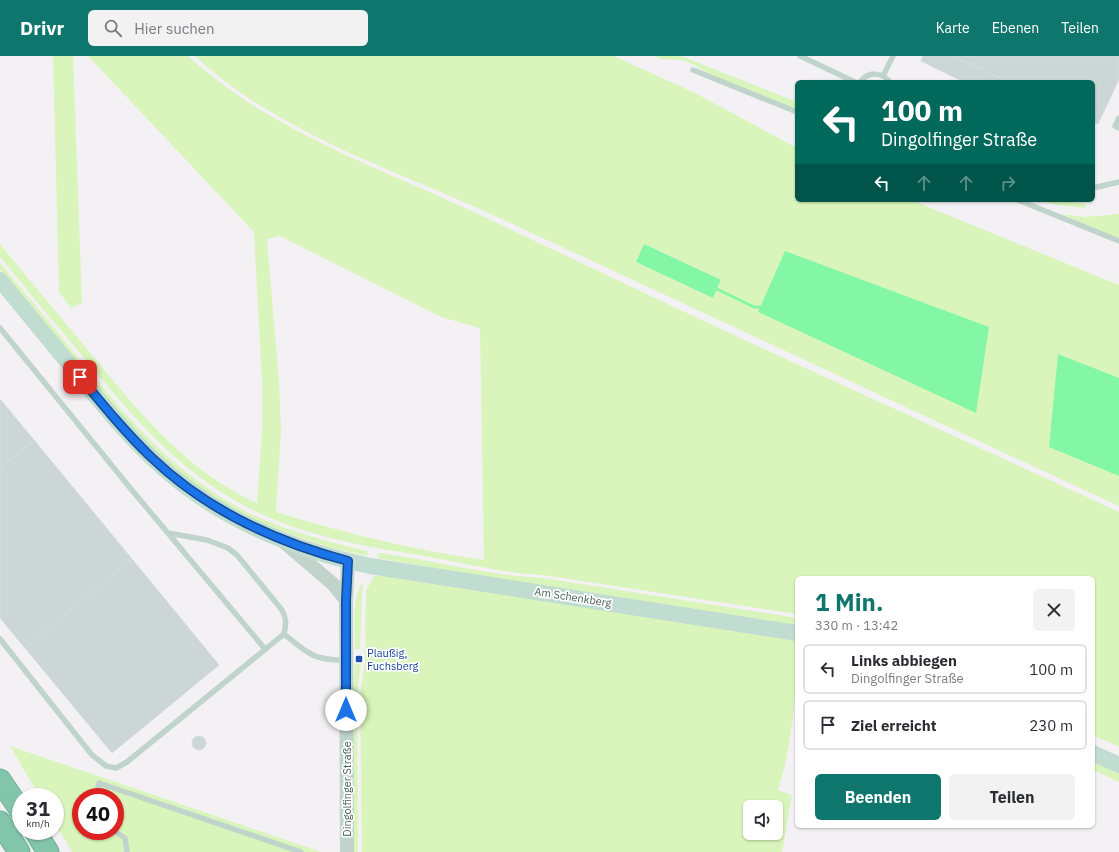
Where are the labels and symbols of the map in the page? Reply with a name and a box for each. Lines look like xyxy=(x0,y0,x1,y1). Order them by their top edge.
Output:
pin xyxy=(63,360,97,394)
street label: Am Schenkberg xyxy=(534,584,613,610)
place label: Plaußig, Fuchsberg xyxy=(367,646,418,673)
marker: Plaußig, Fuchsberg xyxy=(354,654,364,664)
position arrow xyxy=(325,689,367,731)
street label: Dingolfinger Straße xyxy=(340,741,354,837)
speed limit sign: 40 xyxy=(72,788,124,840)

